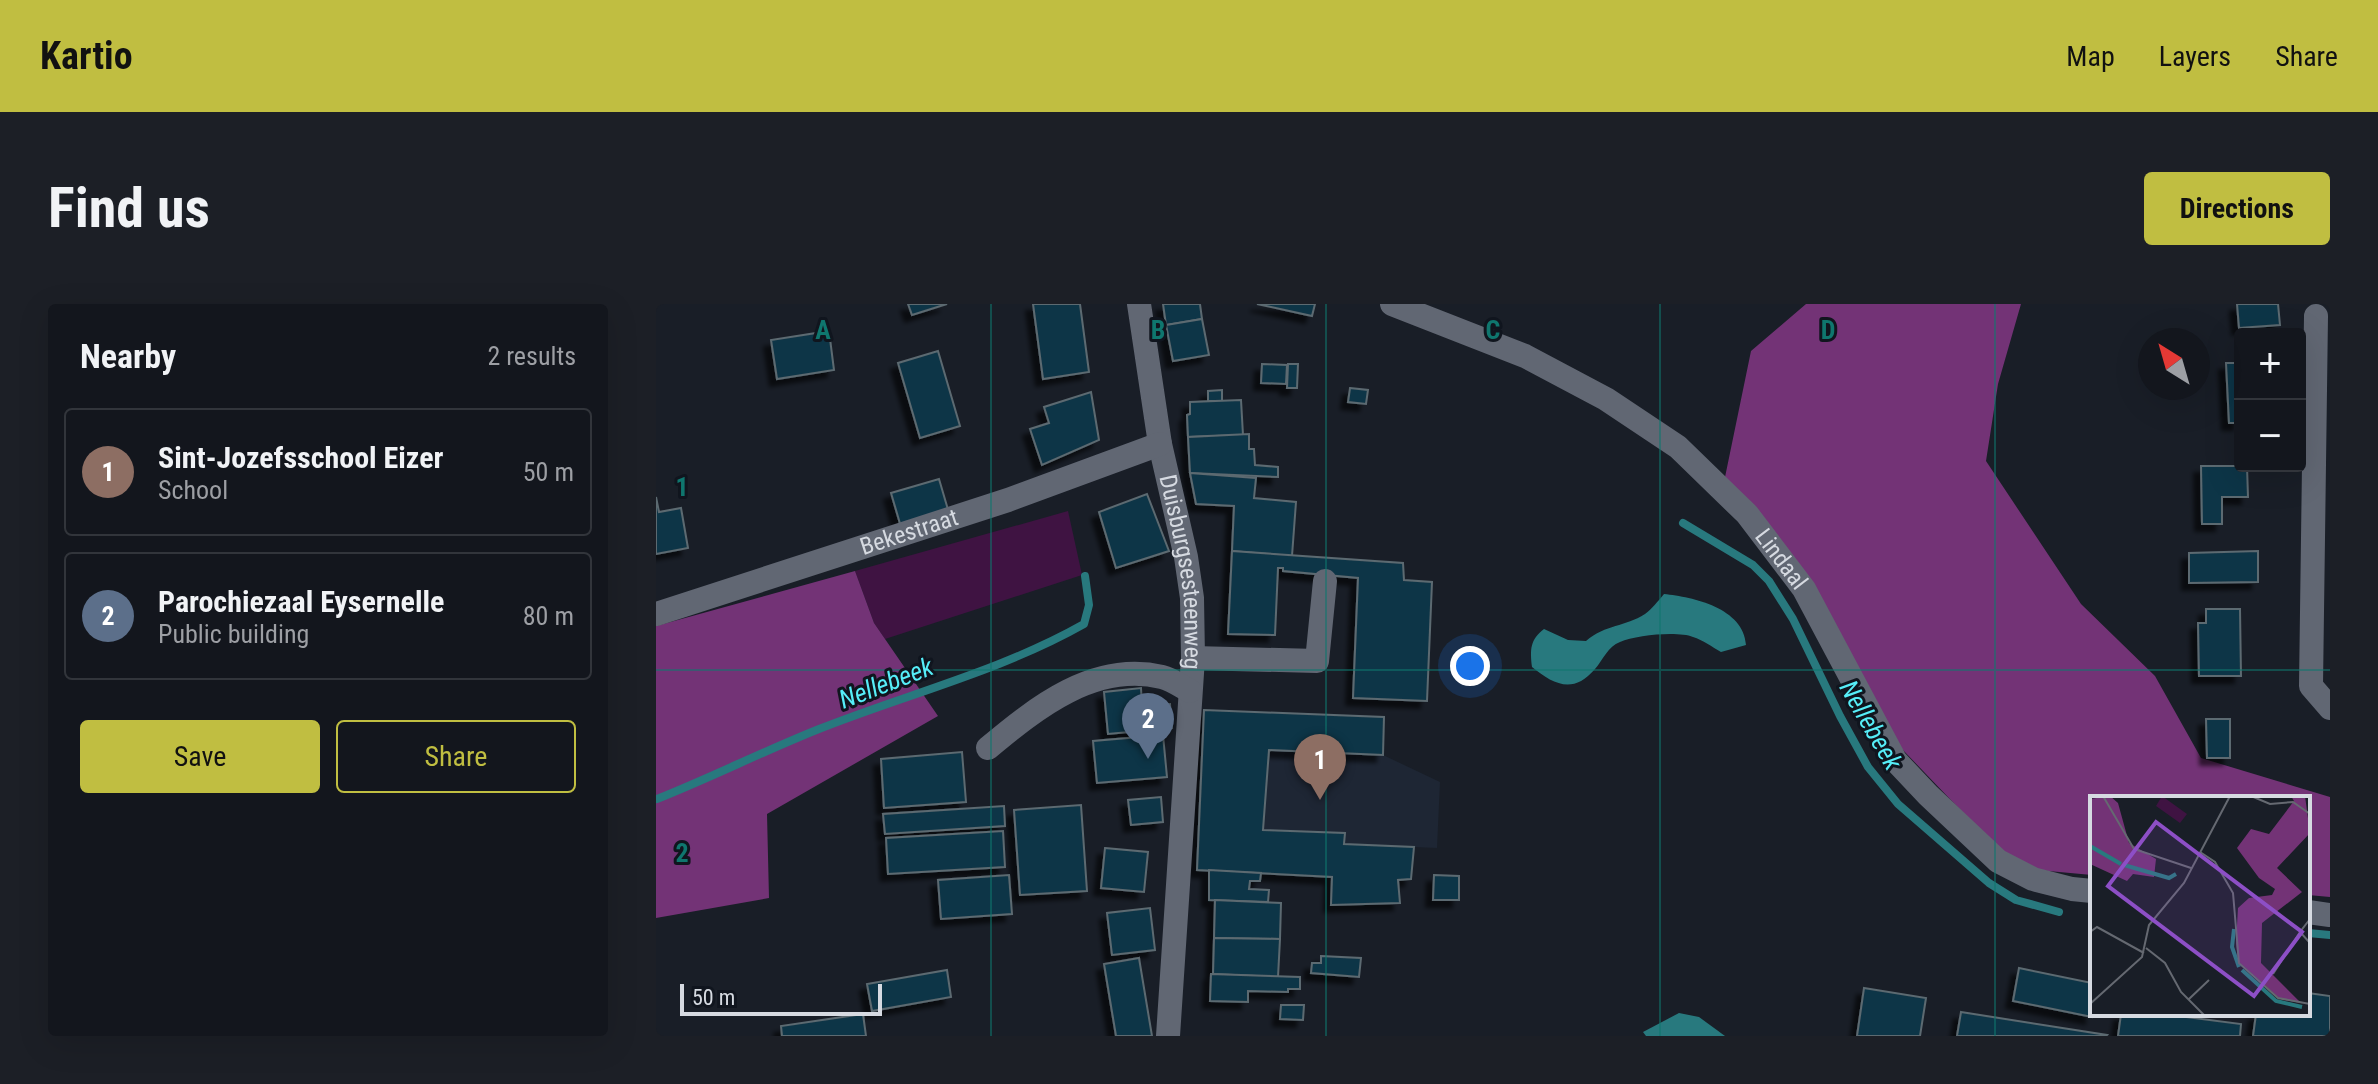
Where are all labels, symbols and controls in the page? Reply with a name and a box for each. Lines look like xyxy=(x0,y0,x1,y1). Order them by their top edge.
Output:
text: Kartio xyxy=(40,34,133,78)
text: Map xyxy=(2066,40,2115,73)
text: Layers xyxy=(2159,40,2231,73)
text: Share xyxy=(2275,40,2338,73)
button: Directions xyxy=(2144,172,2330,245)
text: Find us xyxy=(48,175,210,241)
text: A xyxy=(815,315,831,345)
text: B xyxy=(1151,315,1165,345)
text: C xyxy=(1486,315,1501,345)
text: D xyxy=(1821,315,1835,345)
north arrow xyxy=(2138,328,2210,400)
map controls xyxy=(2234,328,2306,472)
button: + xyxy=(2234,328,2306,400)
text: Nearby xyxy=(80,336,176,376)
text: 2 results xyxy=(487,341,576,371)
button: − xyxy=(2234,400,2306,472)
text: Sint-Jozefsschool Eizer xyxy=(158,440,443,475)
text: 1 xyxy=(101,457,115,487)
text: 50 m xyxy=(523,457,574,487)
text: 1 xyxy=(675,472,689,502)
street label: Duisburgsesteenweg xyxy=(1153,472,1207,671)
text: School xyxy=(158,475,228,505)
street label: Bekestraat xyxy=(857,503,962,561)
street label: Lindaal xyxy=(1749,523,1813,595)
text: Parochiezaal Eysernelle xyxy=(158,584,444,619)
text: 2 xyxy=(101,601,115,631)
text: 80 m xyxy=(523,601,574,631)
text: Public building xyxy=(158,619,309,649)
your location xyxy=(1450,646,1490,686)
water label: Nellebeek xyxy=(835,651,938,715)
water label: Nellebeek xyxy=(1833,675,1909,776)
pin: 2 xyxy=(1122,693,1174,759)
button: Save xyxy=(80,720,320,793)
button: Share xyxy=(336,720,576,793)
pin: 1 xyxy=(1294,734,1346,800)
inset map xyxy=(2090,796,2310,1016)
text: 2 xyxy=(675,838,689,868)
scale bar xyxy=(680,980,882,1016)
text: 50 m xyxy=(692,985,735,1010)

